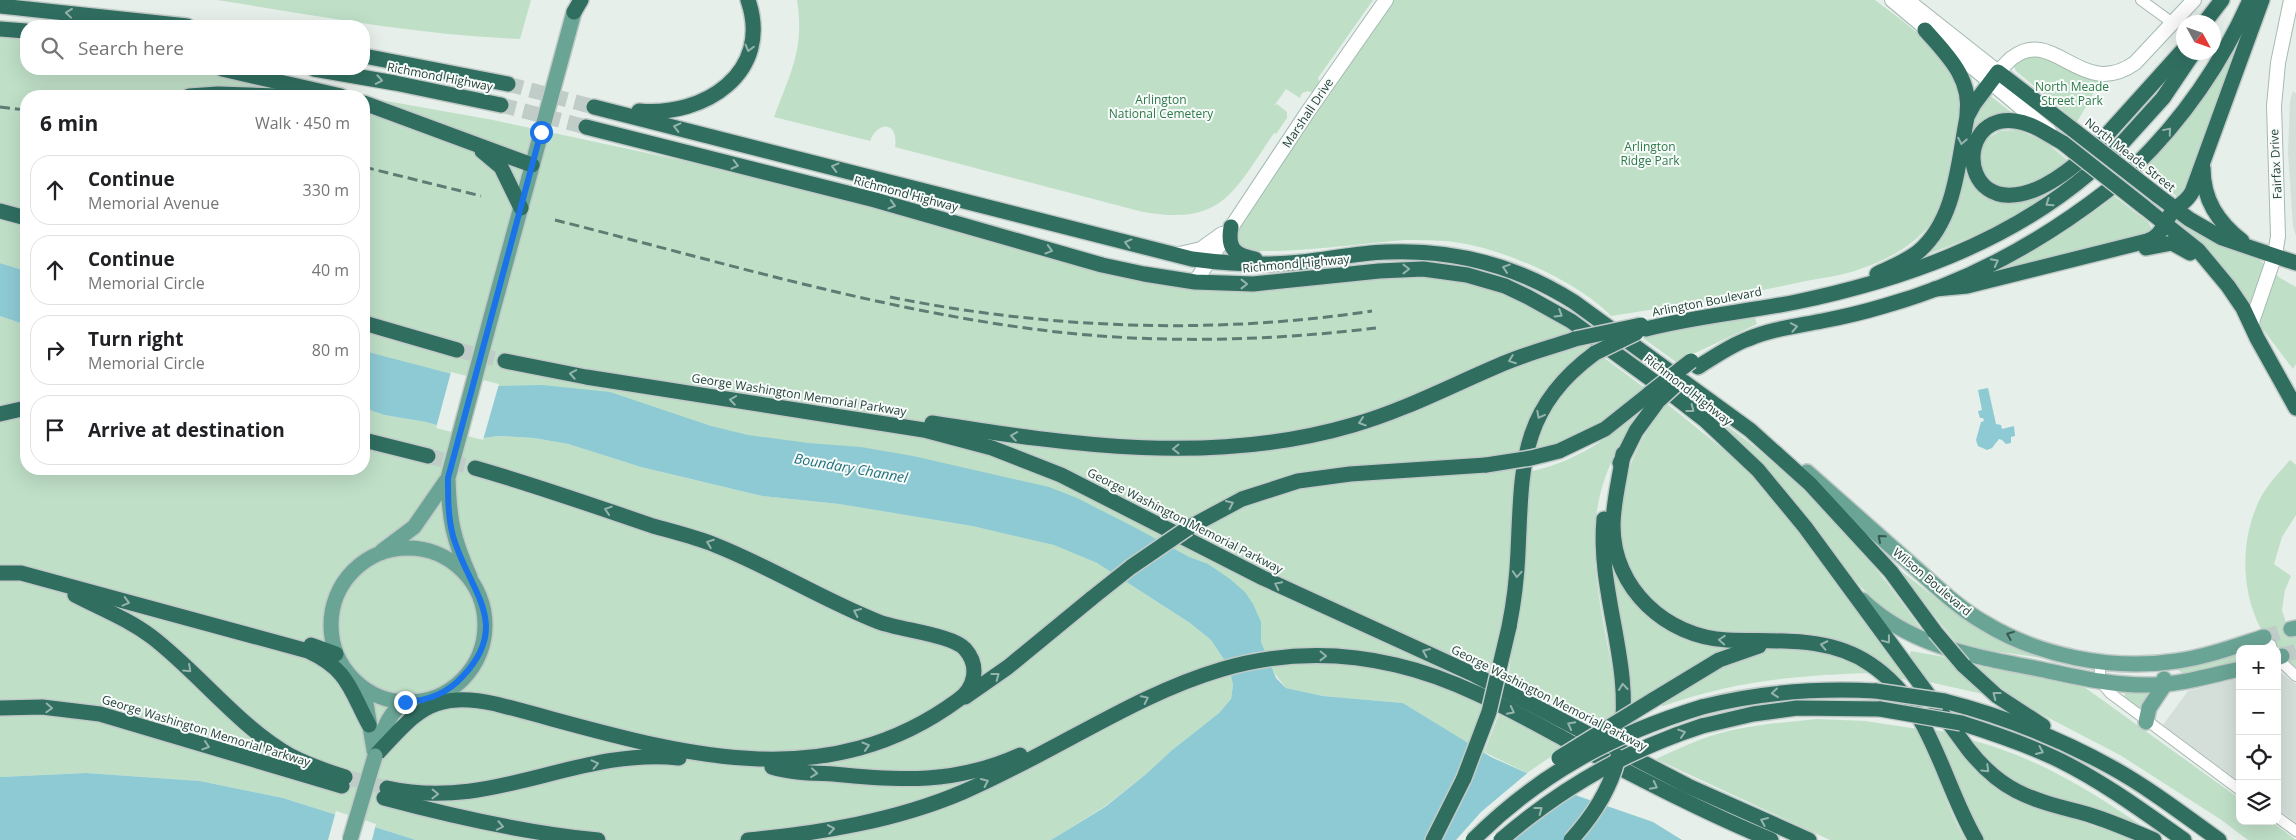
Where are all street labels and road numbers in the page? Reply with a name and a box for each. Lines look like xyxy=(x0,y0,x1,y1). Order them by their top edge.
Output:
street label: Richmond Highway xyxy=(386,58,495,95)
street label: Marshall Drive xyxy=(1278,74,1337,151)
street label: North Meade Street xyxy=(2081,114,2179,195)
street label: Fairfax Drive xyxy=(2265,128,2286,200)
street label: Richmond Highway xyxy=(852,171,961,216)
street label: Richmond Highway xyxy=(1242,250,1351,277)
street label: Arlington Boulevard xyxy=(1651,283,1763,320)
street label: Richmond Highway xyxy=(1641,350,1737,430)
street label: George Washington Memorial Parkway xyxy=(690,369,909,420)
street label: George Washington Memorial Parkway xyxy=(1085,464,1287,578)
street label: Wilson Boulevard xyxy=(1889,544,1975,619)
street label: George Washington Memorial Parkway xyxy=(1449,641,1651,755)
street label: George Washington Memorial Parkway xyxy=(100,691,313,771)

